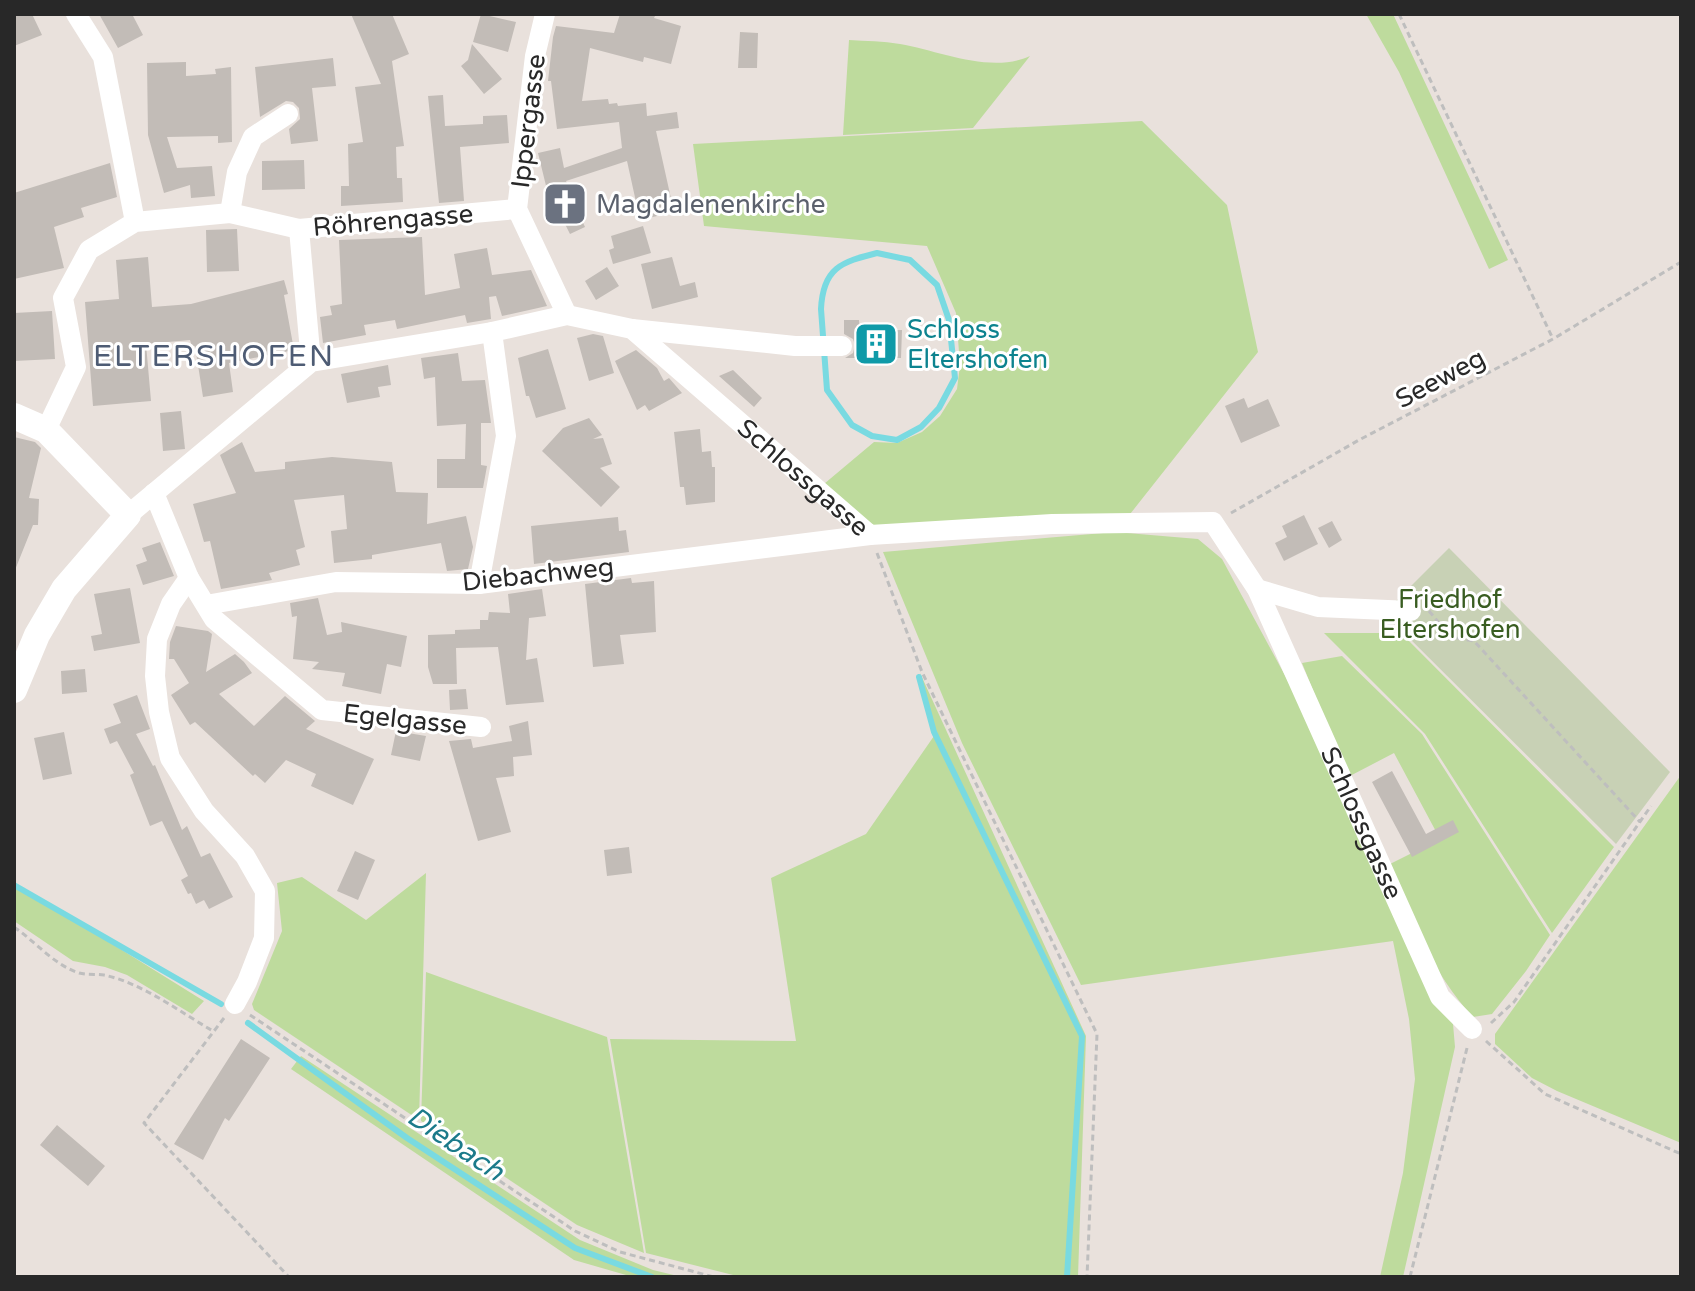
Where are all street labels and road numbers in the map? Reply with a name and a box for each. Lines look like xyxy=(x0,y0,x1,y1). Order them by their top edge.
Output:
street label: Ippergasse xyxy=(505,52,552,190)
street label: Röhrengasse xyxy=(312,198,475,243)
street label: Seeweg xyxy=(1390,342,1490,415)
street label: Schlossgasse xyxy=(731,412,875,543)
street label: Diebachweg xyxy=(461,551,615,598)
street label: Egelgasse xyxy=(341,698,468,741)
street label: Schlossgasse xyxy=(1314,742,1409,904)

